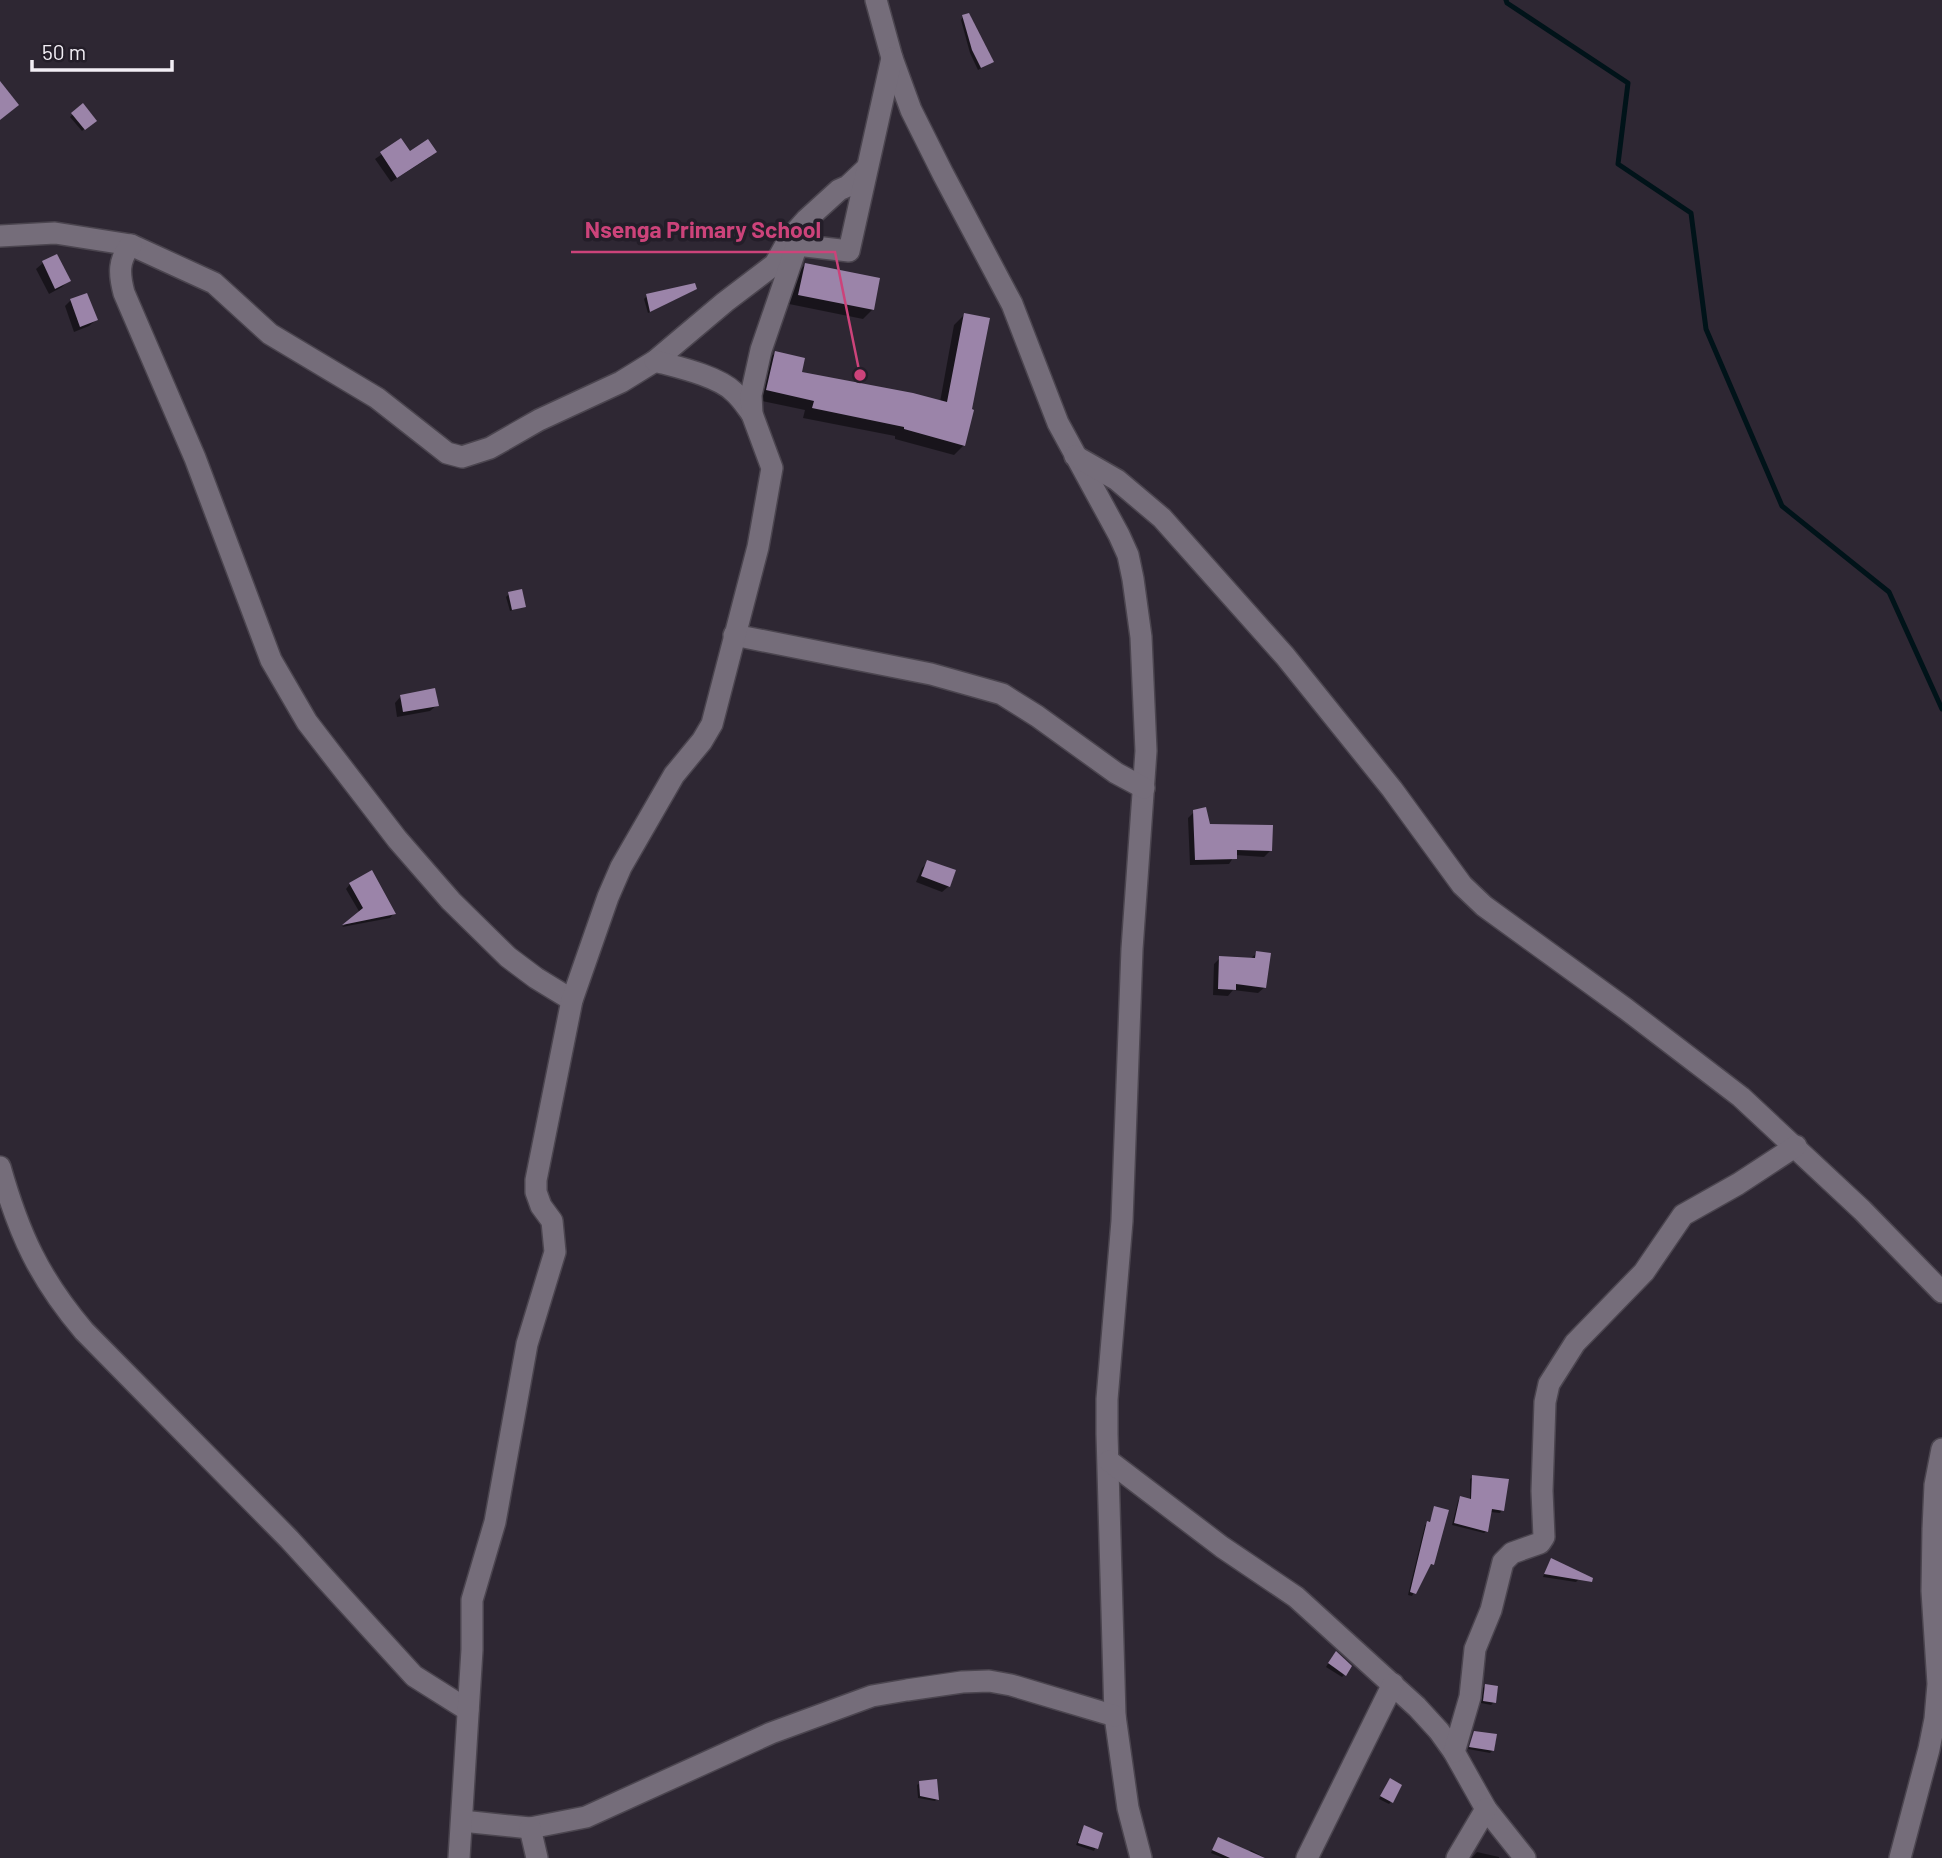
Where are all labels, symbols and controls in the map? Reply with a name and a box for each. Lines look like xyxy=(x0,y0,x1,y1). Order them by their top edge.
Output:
scale bar xyxy=(32,28,172,72)
text: 50 m xyxy=(42,39,86,64)
callout: Nsenga Primary School xyxy=(571,208,835,252)
text: Nsenga Primary School xyxy=(585,215,821,243)

